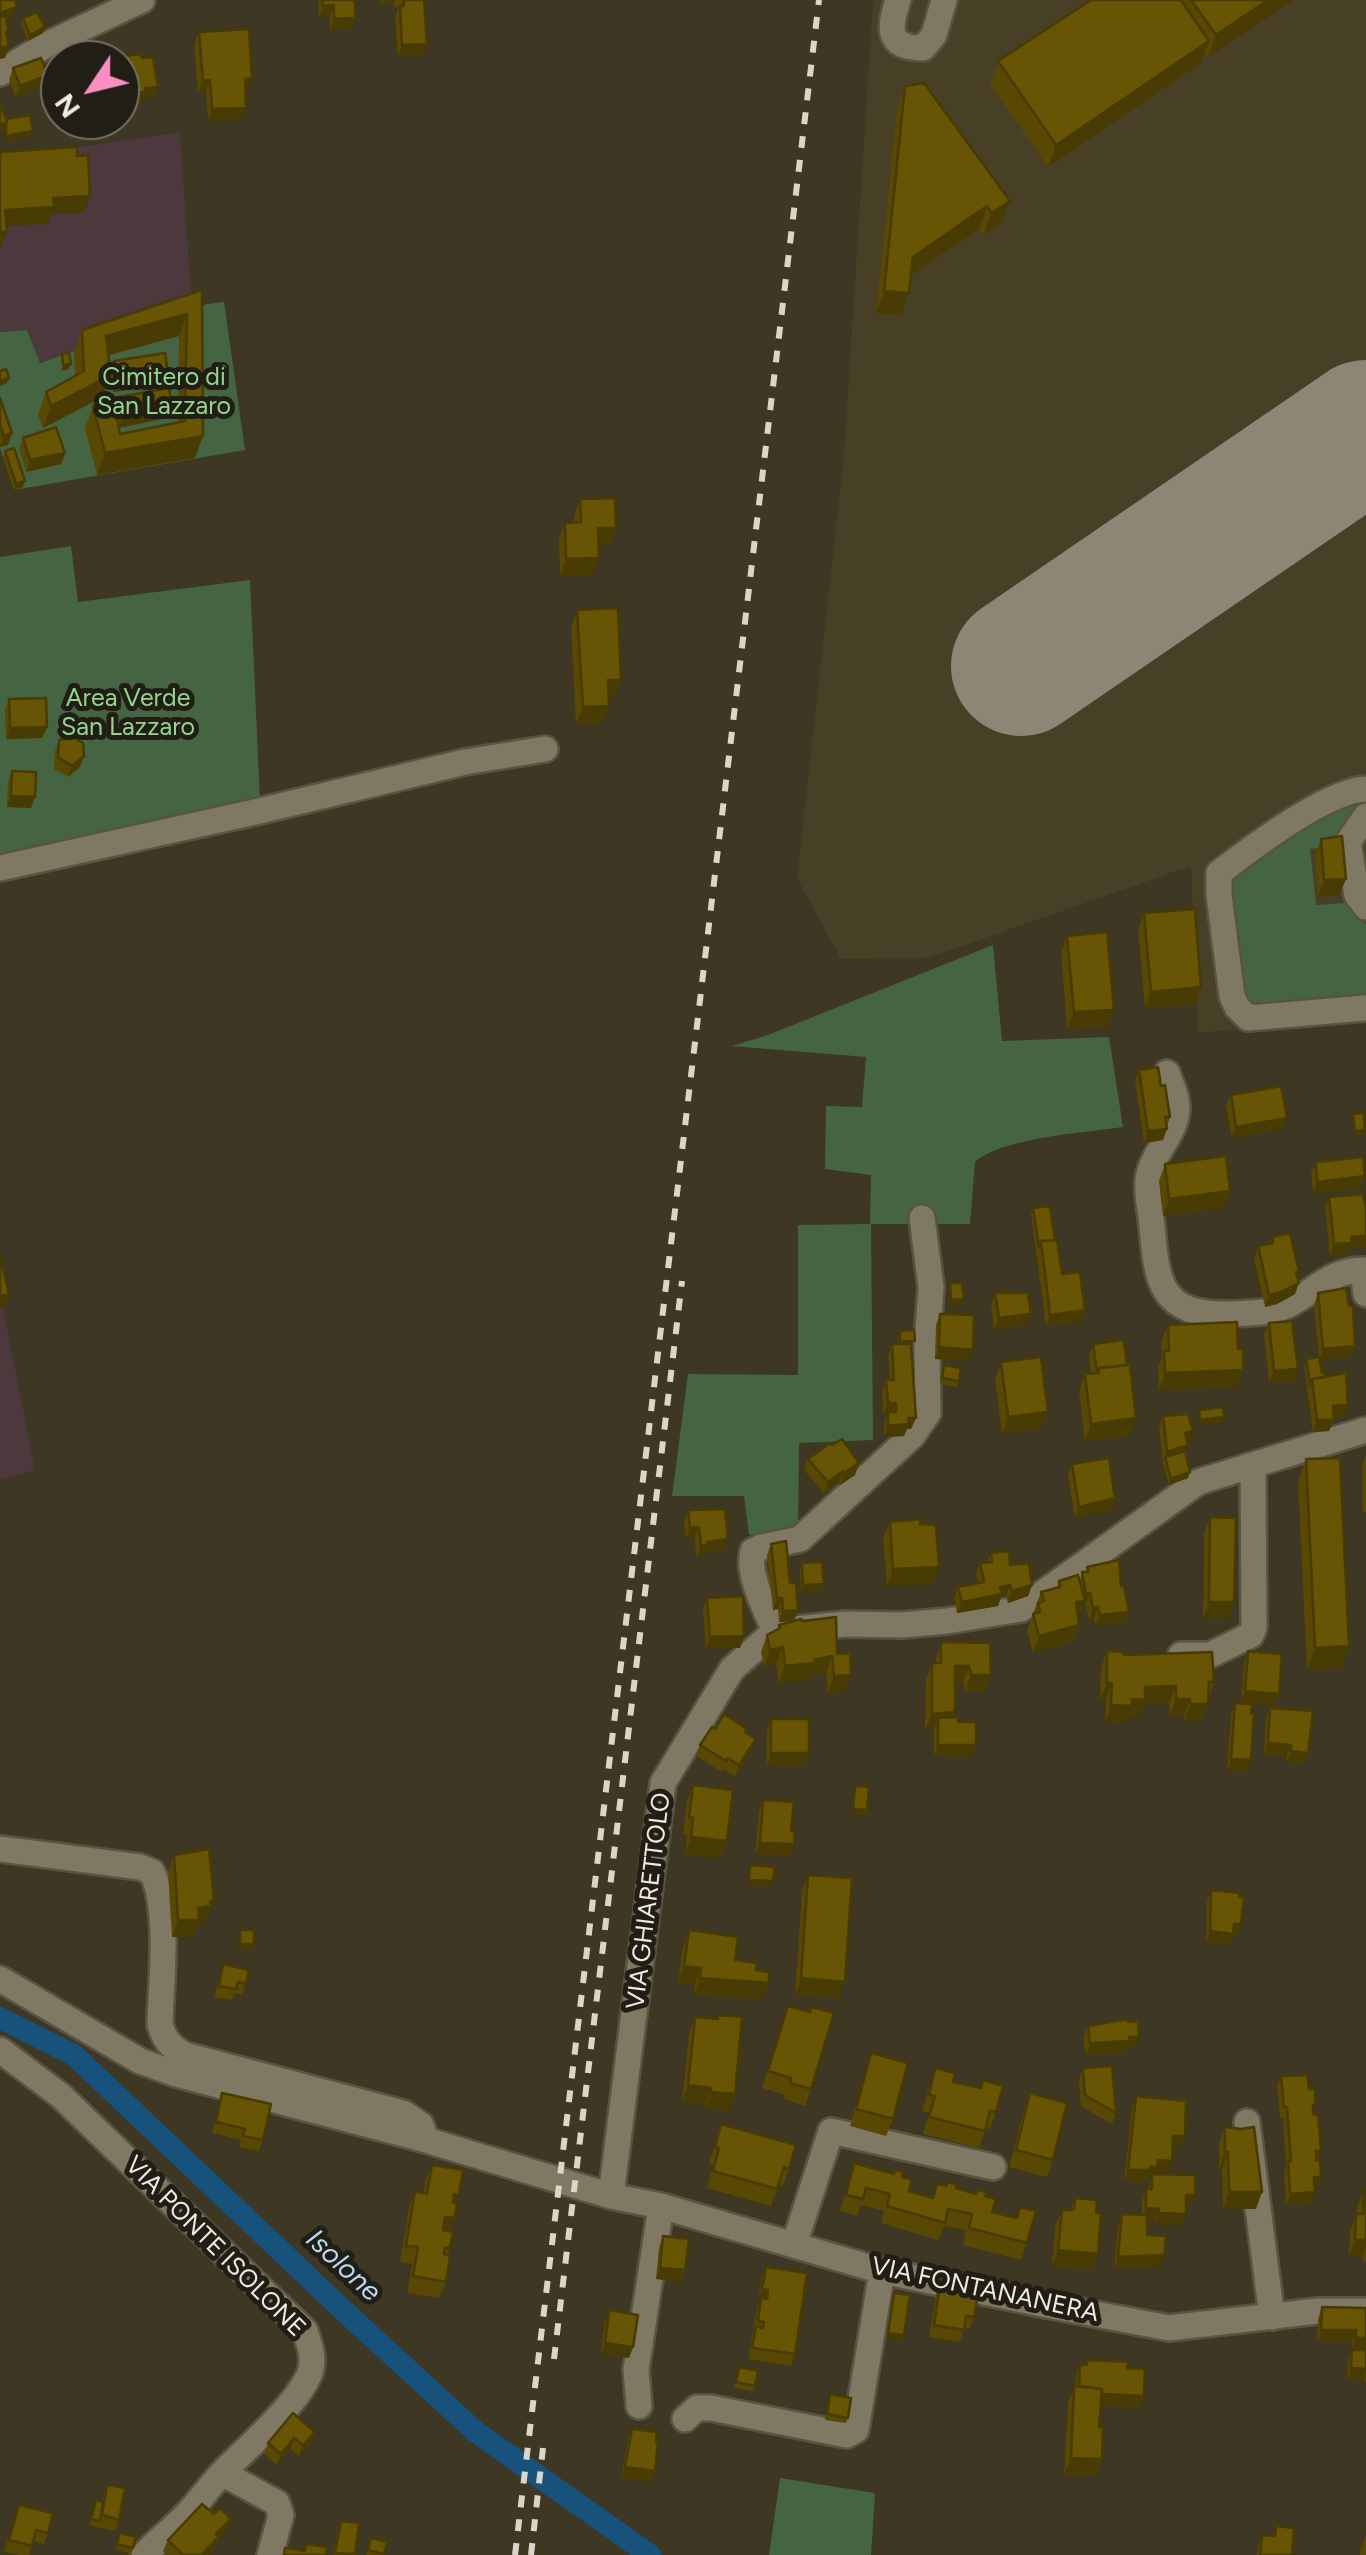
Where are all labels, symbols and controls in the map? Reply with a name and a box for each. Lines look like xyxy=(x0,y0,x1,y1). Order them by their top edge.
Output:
north arrow xyxy=(40,40,140,140)
text: N xyxy=(47,87,87,125)
park label: Cimitero di San Lazzaro xyxy=(97,363,231,422)
park label: Area Verde San Lazzaro xyxy=(61,684,195,743)
street label: VIA GHIARETTOLO xyxy=(621,1791,677,2011)
street label: VIA PONTE ISOLONE xyxy=(119,2151,311,2343)
water label: Isolone xyxy=(298,2223,388,2309)
street label: VIA FONTANANERA xyxy=(869,2251,1101,2329)

